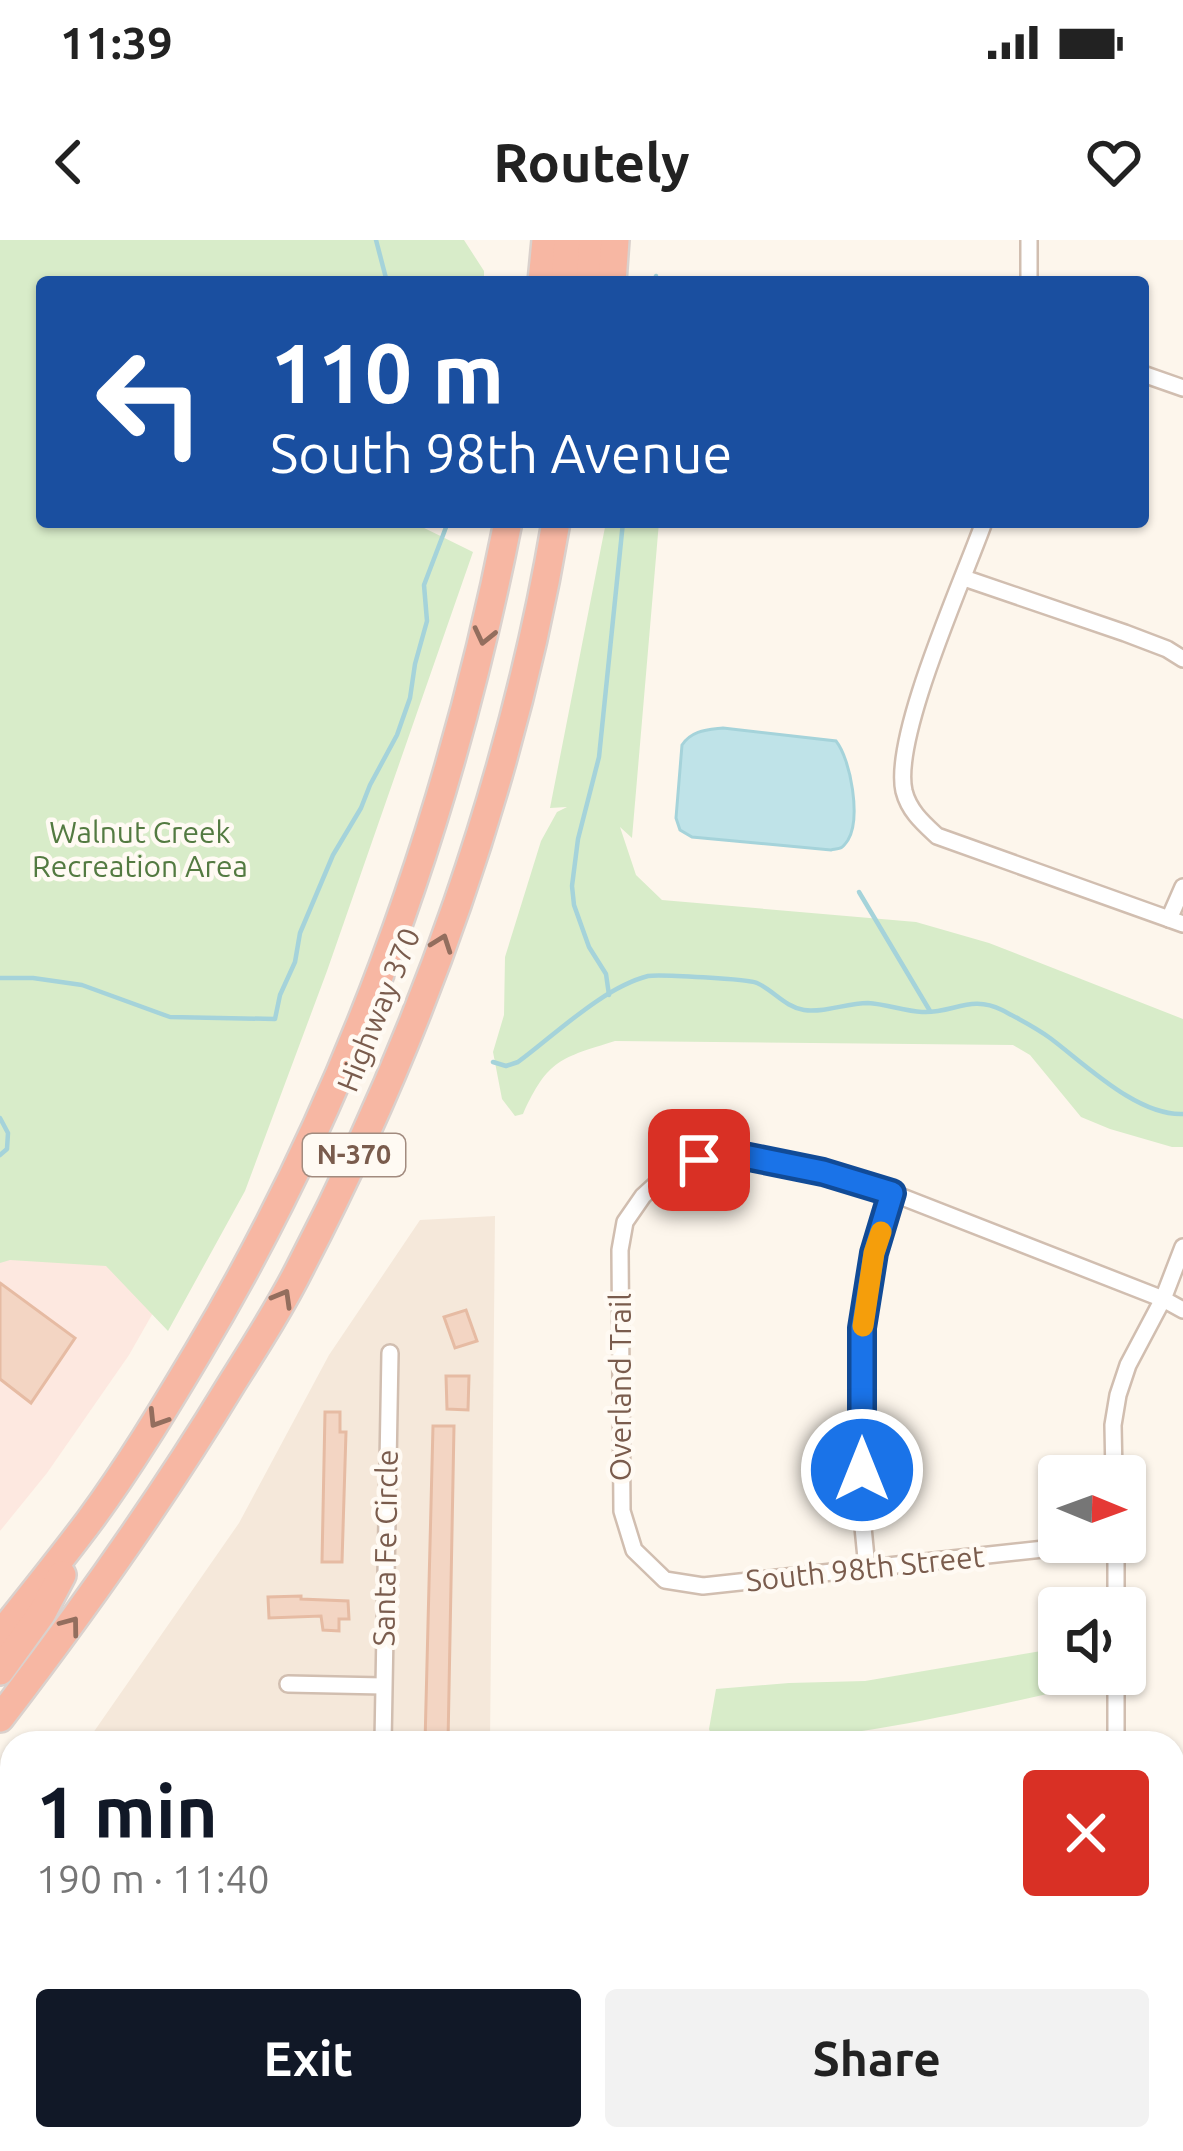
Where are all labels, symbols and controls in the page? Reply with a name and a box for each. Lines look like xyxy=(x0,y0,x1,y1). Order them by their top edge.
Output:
text: 11:39 xyxy=(60,17,173,68)
icon: back xyxy=(36,129,102,195)
icon: heart xyxy=(1081,129,1147,195)
text: Routely xyxy=(493,132,690,192)
icon: left xyxy=(72,324,228,480)
text: 110 m xyxy=(270,325,504,419)
text: South 98th Avenue xyxy=(270,423,732,483)
one-way arrow xyxy=(472,626,497,646)
park label: Walnut Creek Recreation Area xyxy=(32,815,248,883)
street label: Highway 370 xyxy=(330,923,426,1096)
one-way arrow xyxy=(428,934,453,955)
pin xyxy=(648,1109,750,1211)
icon: arrive xyxy=(666,1127,732,1193)
road number: N-370 xyxy=(303,1134,405,1176)
one-way arrow xyxy=(268,1289,291,1311)
street label: Overland Trail xyxy=(603,1293,637,1481)
one-way arrow xyxy=(149,1406,171,1428)
position arrow xyxy=(799,1407,925,1533)
street label: Santa Fe Circle xyxy=(366,1449,404,1647)
north arrow xyxy=(1038,1455,1146,1563)
map controls xyxy=(1038,1455,1146,1695)
street label: South 98th Street xyxy=(744,1539,986,1597)
button: sound xyxy=(1038,1587,1146,1695)
one-way arrow xyxy=(57,1617,78,1639)
button: close xyxy=(1023,1770,1149,1896)
text: 1 min xyxy=(36,1771,218,1852)
text: 190 m · 11:40 xyxy=(36,1857,270,1900)
button: Exit xyxy=(36,1989,581,2127)
button: Share xyxy=(605,1989,1149,2127)

